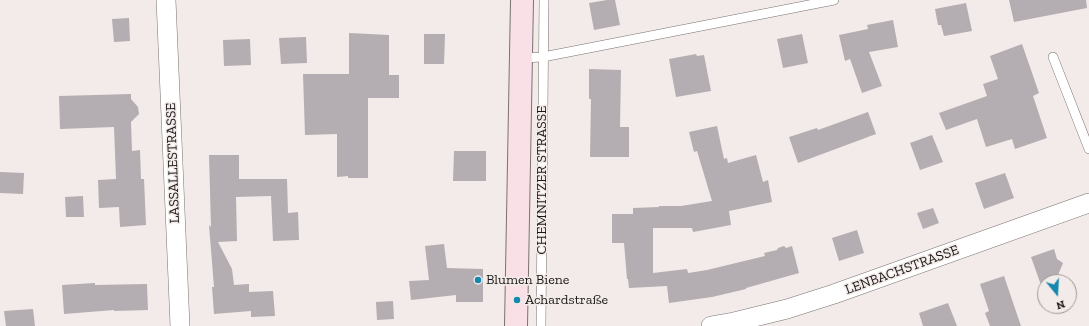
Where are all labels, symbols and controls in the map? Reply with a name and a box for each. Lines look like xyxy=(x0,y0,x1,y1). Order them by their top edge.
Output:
street label: LASSALLESTRASSE xyxy=(162,102,184,224)
street label: CHEMNITZER STRASSE xyxy=(534,106,550,254)
street label: LENBACHSTRASSE xyxy=(843,242,961,298)
place label: Blumen Biene xyxy=(486,272,569,288)
north arrow xyxy=(1037,274,1077,314)
marker: Blumen Biene xyxy=(473,275,483,285)
place label: Achardstraße xyxy=(525,292,608,308)
marker: Achardstraße xyxy=(512,295,522,305)
text: N xyxy=(1055,297,1067,312)

